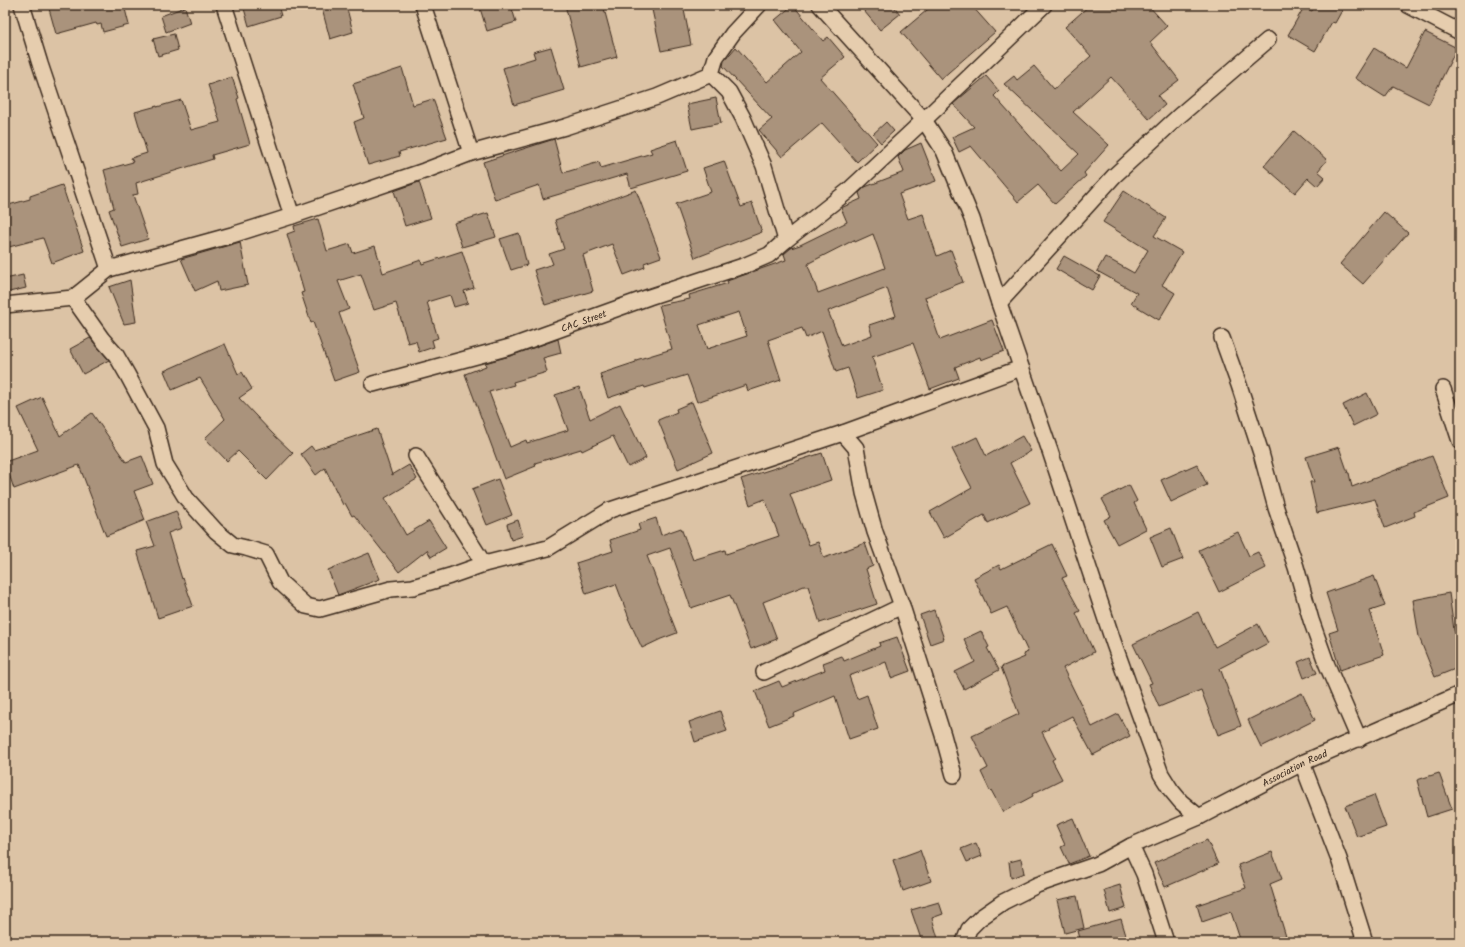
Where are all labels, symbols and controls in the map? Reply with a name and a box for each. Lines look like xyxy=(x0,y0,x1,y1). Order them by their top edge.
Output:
street label: CAC Street xyxy=(559,306,609,337)
street label: Association Road xyxy=(1260,746,1331,792)

